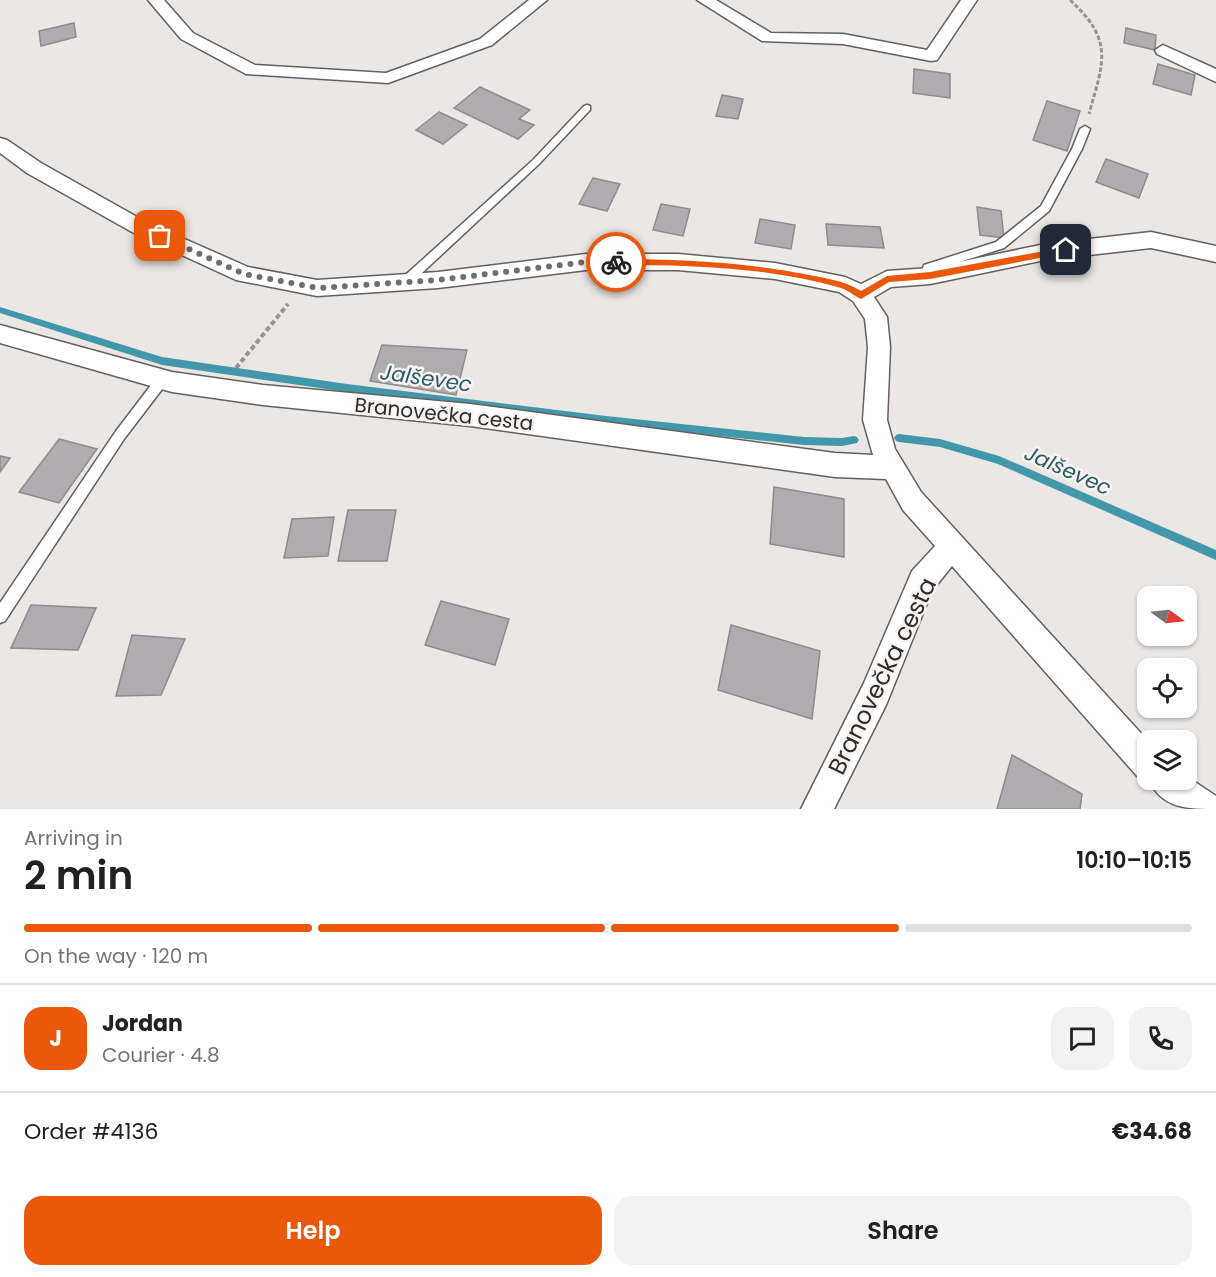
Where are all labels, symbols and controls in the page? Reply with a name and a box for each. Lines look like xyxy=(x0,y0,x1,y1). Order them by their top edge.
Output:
pin xyxy=(134,210,185,261)
icon: bag xyxy=(143,219,176,252)
pin xyxy=(1040,224,1091,275)
courier xyxy=(586,232,646,292)
icon: home xyxy=(1049,233,1082,266)
icon: bike xyxy=(600,246,633,279)
water label: Jalševec xyxy=(378,357,474,399)
street label: Branovečka cesta xyxy=(353,391,535,437)
water label: Jalševec xyxy=(1020,438,1116,502)
street label: Branovečka cesta xyxy=(820,572,944,780)
north arrow xyxy=(1137,586,1197,646)
map controls xyxy=(1137,586,1197,790)
button: locate xyxy=(1137,658,1197,718)
button: layers xyxy=(1137,730,1197,790)
text: Arriving in xyxy=(24,824,123,852)
text: 10:10–10:15 xyxy=(1076,845,1192,876)
text: 2 min xyxy=(24,848,133,903)
text: On the way · 120 m xyxy=(24,942,208,970)
button: chat xyxy=(1051,1007,1114,1070)
button: phone xyxy=(1129,1007,1192,1070)
text: Jordan xyxy=(102,1008,183,1039)
text: J xyxy=(49,1023,62,1054)
text: Courier · 4.8 xyxy=(102,1041,220,1069)
text: Order #4136 xyxy=(24,1116,158,1147)
text: €34.68 xyxy=(1112,1116,1192,1147)
button: Help xyxy=(24,1196,602,1265)
button: Share xyxy=(614,1196,1192,1265)

